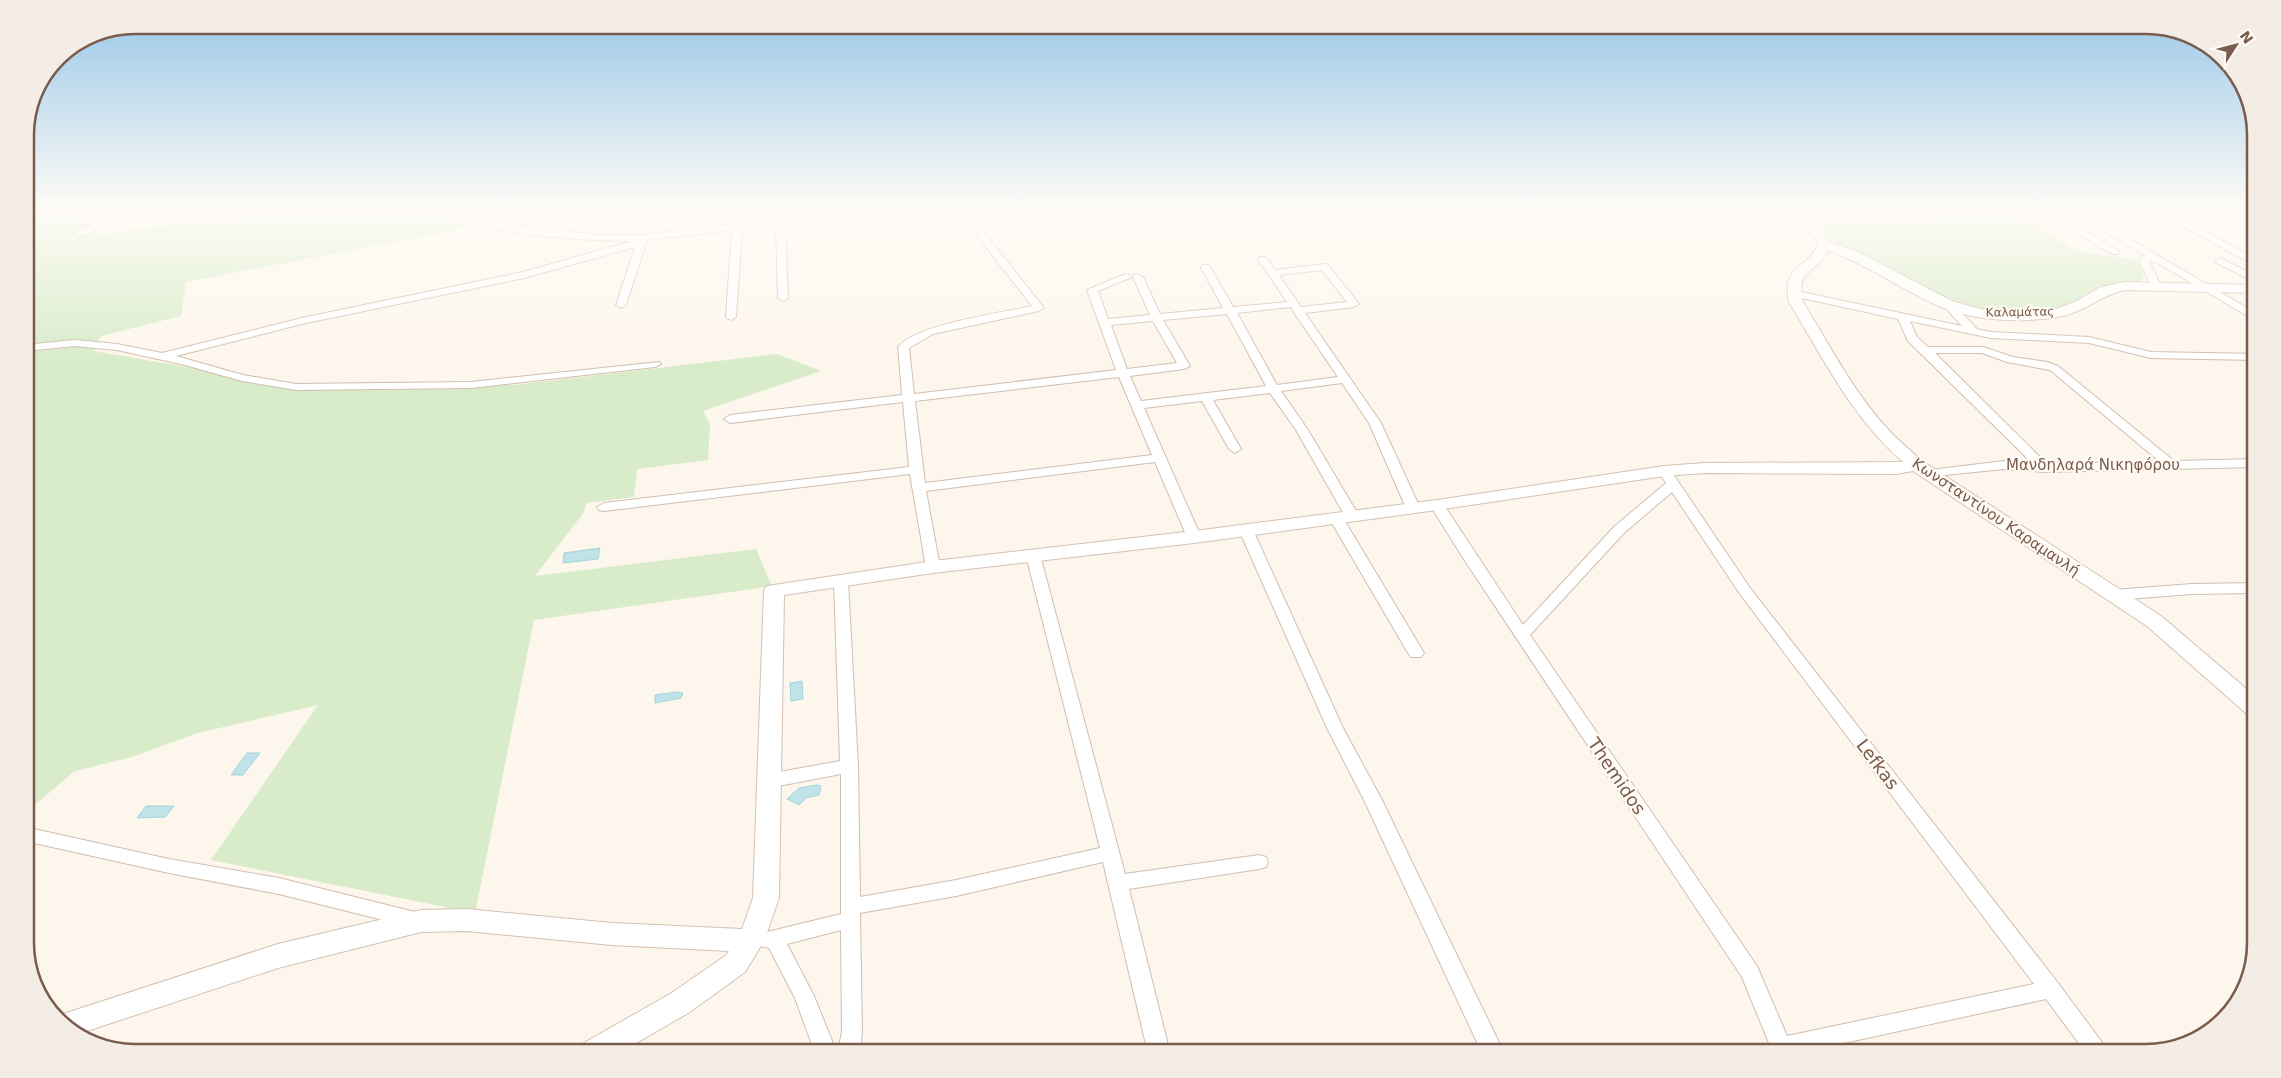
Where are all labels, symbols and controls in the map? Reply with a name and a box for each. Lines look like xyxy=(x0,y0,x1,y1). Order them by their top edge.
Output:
north arrow xyxy=(2211,20,2261,70)
text: N xyxy=(2237,28,2256,47)
street label: Καλαμάτας xyxy=(1986,304,2054,320)
street label: Κωνσταντίνου Καραμανλή xyxy=(1909,454,2083,580)
street label: Μανδηλαρά Νικηφόρου xyxy=(2006,456,2180,474)
street label: Themidos xyxy=(1583,733,1650,818)
street label: Lefkas xyxy=(1852,735,1904,793)

